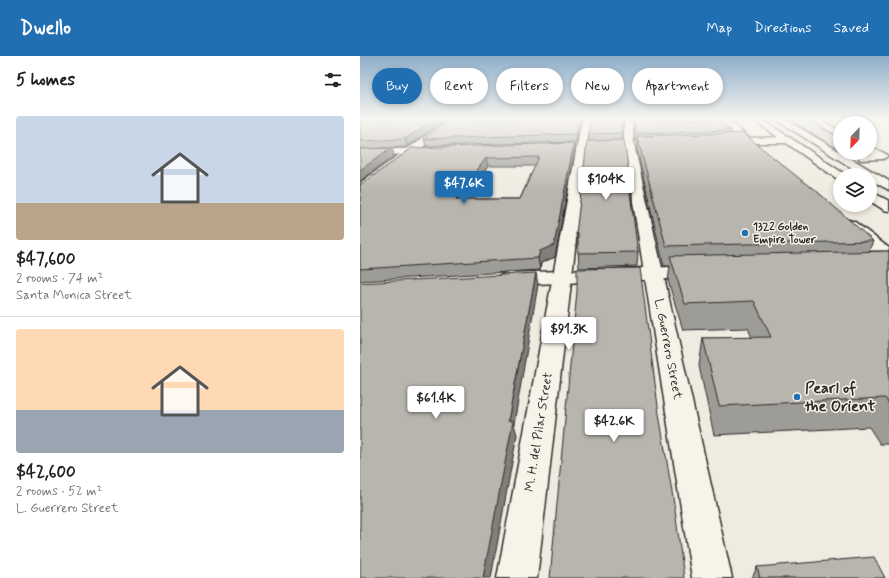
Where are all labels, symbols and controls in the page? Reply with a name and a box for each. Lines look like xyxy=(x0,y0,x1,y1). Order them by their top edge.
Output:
text: Dwello xyxy=(20,16,71,41)
text: Map xyxy=(706,19,732,37)
text: Directions xyxy=(754,19,812,37)
text: Saved xyxy=(834,19,869,37)
chip: Buy xyxy=(372,68,422,104)
chip: Rent xyxy=(430,68,488,104)
chip: Filters xyxy=(496,68,563,104)
chip: New xyxy=(571,68,624,104)
chip: Apartment xyxy=(632,68,723,104)
text: 5 homes xyxy=(16,69,75,91)
icon: filters xyxy=(322,69,344,91)
north arrow xyxy=(833,116,877,160)
map controls xyxy=(833,116,877,212)
icon: home xyxy=(144,142,216,214)
pin: $104K xyxy=(578,167,634,201)
button: layers xyxy=(833,168,877,212)
pin: $47.6K xyxy=(431,171,497,205)
text: $104K xyxy=(587,171,625,188)
text: $47.6K xyxy=(444,175,484,192)
place label: 1322 Golden Empire Tower xyxy=(753,220,817,247)
marker: 1322 Golden Empire Tower xyxy=(740,228,750,238)
text: $47,600 xyxy=(16,248,75,270)
text: 2 rooms · 74 m² xyxy=(16,270,103,287)
text: Santa Monica Street xyxy=(16,287,132,304)
street label: L. Guerrero Street xyxy=(650,297,686,401)
pin: $91.3K xyxy=(536,317,602,351)
text: $91.3K xyxy=(550,321,588,338)
icon: home xyxy=(144,355,216,427)
street label: M. H. del Pilar Street xyxy=(521,371,557,493)
place label: Pearl of the Orient xyxy=(804,378,876,417)
pin: $61.4K xyxy=(403,386,469,420)
text: $61.4K xyxy=(416,390,456,407)
marker: Pearl of the Orient xyxy=(792,392,802,402)
pin: $42.6K xyxy=(581,409,647,443)
text: $42.6K xyxy=(594,413,634,430)
text: $42,600 xyxy=(16,461,76,483)
text: 2 rooms · 52 m² xyxy=(16,483,102,500)
text: L. Guerrero Street xyxy=(16,500,118,517)

